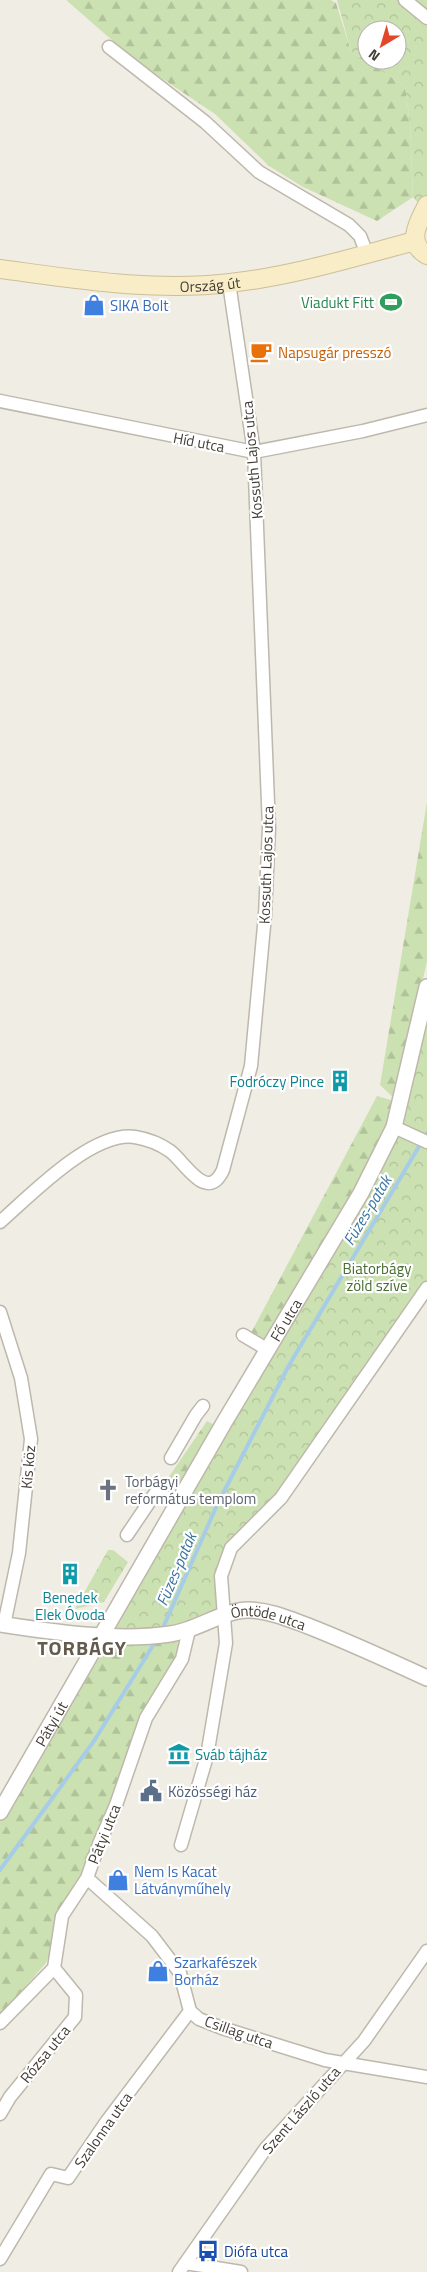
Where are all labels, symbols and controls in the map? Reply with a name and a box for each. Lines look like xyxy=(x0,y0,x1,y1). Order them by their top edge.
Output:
north arrow xyxy=(357,20,407,70)
text: N xyxy=(363,44,384,67)
street label: Ország út xyxy=(179,270,242,298)
sports icon: Viadukt Fitt xyxy=(378,289,404,315)
place label: Viadukt Fitt xyxy=(301,291,375,314)
shop icon: SIKA Bolt xyxy=(81,292,107,318)
place label: SIKA Bolt xyxy=(110,294,169,317)
cafe icon: Napsugár presszó xyxy=(248,339,274,365)
place label: Napsugár presszó xyxy=(278,341,391,364)
street label: Kossuth Lajos utca xyxy=(235,400,269,520)
street label: Híd utca xyxy=(171,426,227,458)
street label: Kossuth Lajos utca xyxy=(252,805,280,924)
building icon: Fodróczy Pince xyxy=(327,1068,353,1094)
place label: Fodróczy Pince xyxy=(229,1070,324,1093)
water label: Füzes-patak xyxy=(337,1169,398,1249)
park label: Biatorbágy zöld szíve xyxy=(343,1257,411,1297)
street label: Fő utca xyxy=(264,1294,307,1345)
street label: Kis köz xyxy=(15,1444,41,1490)
place label: Torbágyi református templom xyxy=(125,1470,256,1510)
church icon: Torbágyi református templom xyxy=(95,1477,121,1503)
water label: Füzes-patak xyxy=(150,1527,203,1609)
building icon: Benedek Elek Óvoda xyxy=(57,1561,83,1587)
place label: Benedek Elek Óvoda xyxy=(35,1586,106,1626)
street label: Öntöde utca xyxy=(228,1598,310,1636)
district label: TORBÁGY xyxy=(37,1632,127,1663)
street label: Pátyi út xyxy=(29,1696,73,1750)
museum icon: Sváb tájház xyxy=(166,1741,192,1767)
place label: Sváb tájház xyxy=(195,1743,267,1766)
public building icon: Közösségi ház xyxy=(138,1778,164,1804)
place label: Közösségi ház xyxy=(168,1780,257,1803)
street label: Pátyi utca xyxy=(82,1800,127,1867)
place label: Nem Is Kacat Látványműhely xyxy=(134,1860,231,1900)
shop icon: Nem Is Kacat Látványműhely xyxy=(105,1867,131,1893)
place label: Szarkafészek Borház xyxy=(174,1951,257,1991)
shop icon: Szarkafészek Borház xyxy=(145,1958,171,1984)
street label: Csillag utca xyxy=(202,2010,277,2055)
street label: Rózsa utca xyxy=(14,2020,76,2088)
street label: Szent László utca xyxy=(256,2061,346,2159)
street label: Szalonna utca xyxy=(68,2087,138,2173)
bus stop icon: Diófa utca xyxy=(195,2238,221,2264)
place label: Diófa utca xyxy=(224,2240,288,2263)

